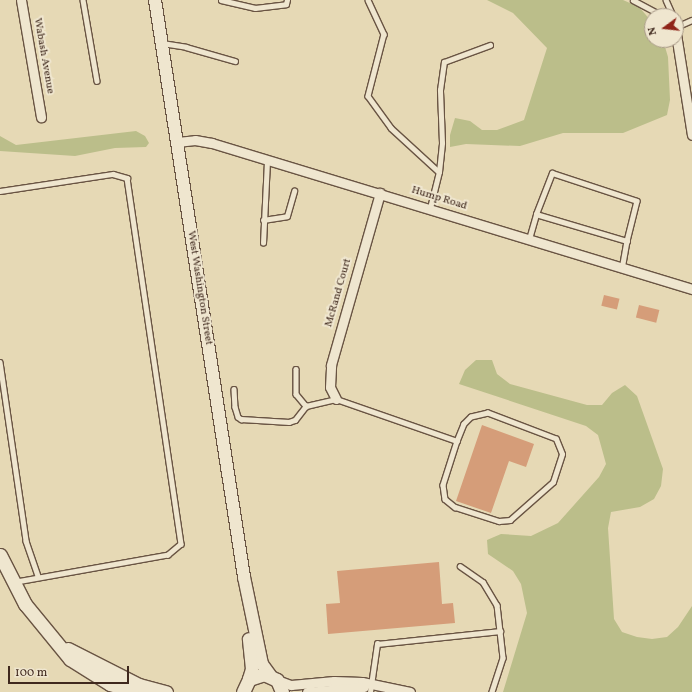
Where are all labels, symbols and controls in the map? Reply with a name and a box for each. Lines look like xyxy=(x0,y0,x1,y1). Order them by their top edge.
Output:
north arrow xyxy=(644,8,684,48)
street label: Wabash Avenue xyxy=(30,17,56,95)
text: N xyxy=(645,25,661,37)
street label: Hump Road xyxy=(410,184,468,214)
street label: West Washington Street xyxy=(183,230,215,346)
street label: McRand Court xyxy=(323,257,355,329)
scale bar xyxy=(10,658,131,684)
text: 100 m xyxy=(15,665,47,681)

